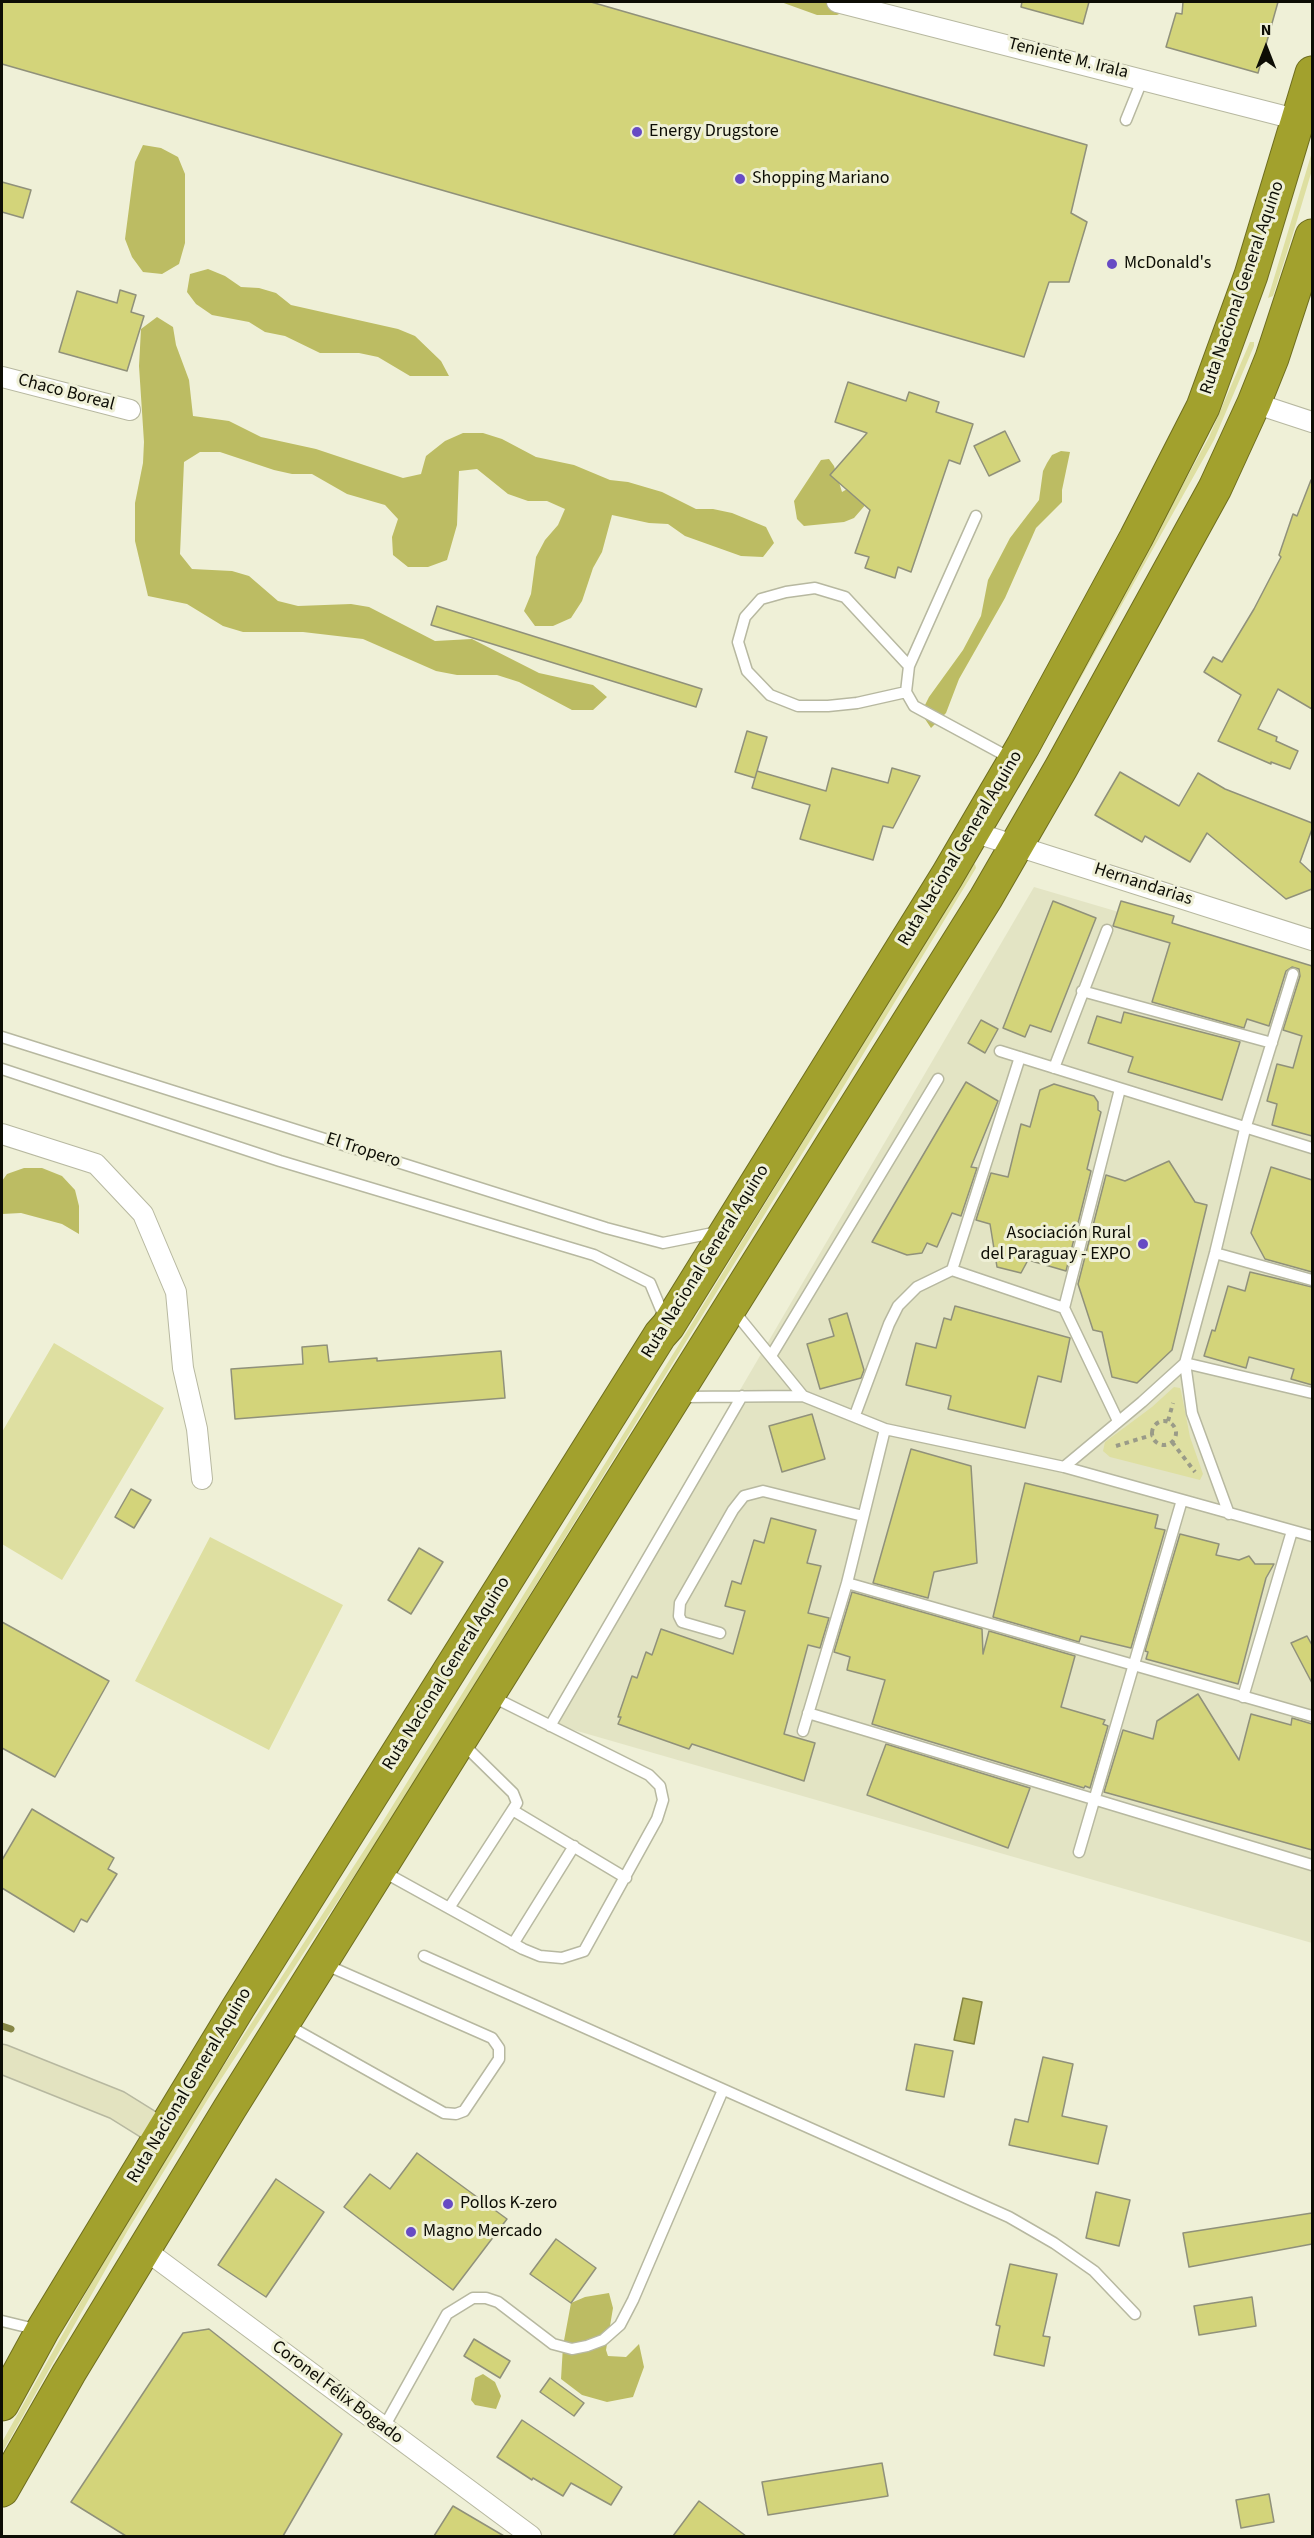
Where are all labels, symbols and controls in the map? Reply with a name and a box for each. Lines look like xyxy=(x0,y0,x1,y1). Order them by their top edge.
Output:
north arrow xyxy=(1236,18,1296,78)
text: N xyxy=(1261,19,1271,41)
street label: Teniente M. Irala xyxy=(1006,34,1130,84)
place label: Energy Drugstore xyxy=(649,121,779,143)
marker: Energy Drugstore xyxy=(630,125,644,139)
place label: Shopping Mariano xyxy=(752,168,890,190)
marker: Shopping Mariano xyxy=(733,172,747,186)
street label: Ruta Nacional General Aquino xyxy=(1196,179,1290,397)
place label: McDonald's xyxy=(1124,253,1211,275)
marker: McDonald's xyxy=(1105,257,1119,271)
street label: Chaco Boreal xyxy=(15,370,117,416)
street label: Ruta Nacional General Aquino xyxy=(894,747,1028,951)
street label: Hernandarias xyxy=(1091,859,1195,911)
street label: El Tropero xyxy=(323,1129,403,1173)
street label: Ruta Nacional General Aquino xyxy=(637,1161,775,1363)
place label: Asociación Rural del Paraguay - EXPO xyxy=(981,1223,1131,1266)
marker: Asociación Rural del Paraguay - EXPO xyxy=(1136,1237,1150,1251)
street label: Ruta Nacional General Aquino xyxy=(378,1573,516,1775)
street label: Ruta Nacional General Aquino xyxy=(123,1984,257,2188)
place label: Pollos K-zero xyxy=(460,2193,557,2215)
marker: Pollos K-zero xyxy=(441,2197,455,2211)
place label: Magno Mercado xyxy=(423,2221,542,2243)
marker: Magno Mercado xyxy=(404,2225,418,2239)
street label: Coronel Félix Bogado xyxy=(267,2337,407,2449)

